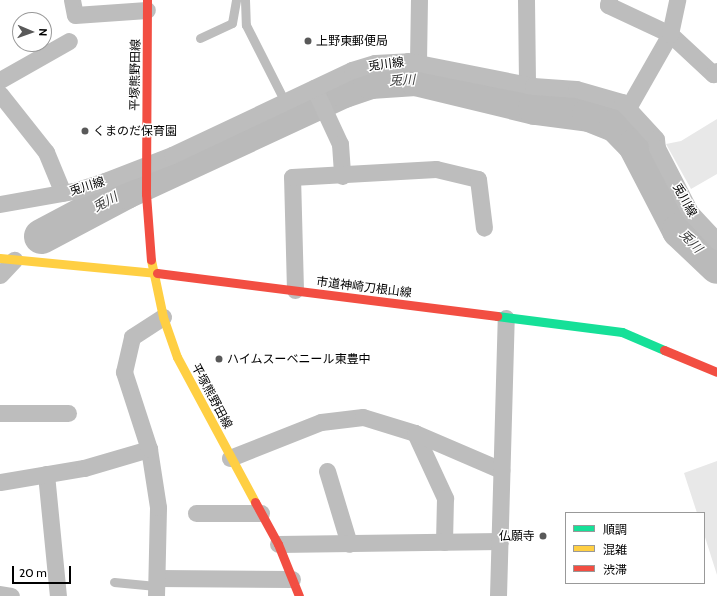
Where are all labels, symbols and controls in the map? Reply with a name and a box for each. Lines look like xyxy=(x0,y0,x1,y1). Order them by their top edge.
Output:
north arrow xyxy=(12,12,52,52)
text: N xyxy=(36,28,50,37)
place label: 上野東郵便局 xyxy=(316,34,388,48)
marker: 上野東郵便局 xyxy=(303,36,313,46)
street label: 平塚熊野田線 xyxy=(127,39,143,111)
street label: 兎川線 xyxy=(367,55,405,73)
water label: 兎川 xyxy=(389,72,415,88)
place label: くまのだ保育園 xyxy=(93,124,177,138)
marker: くまのだ保育園 xyxy=(80,126,90,136)
street label: 兎川線 xyxy=(68,174,106,198)
street label: 兎川線 xyxy=(670,181,700,219)
water label: 兎川 xyxy=(90,189,120,215)
water label: 兎川 xyxy=(676,226,706,256)
street label: 市道神崎刀根山線 xyxy=(315,274,413,300)
place label: ハイムスーベニール東豊中 xyxy=(227,352,371,366)
marker: ハイムスーベニール東豊中 xyxy=(214,354,224,364)
street label: 平塚熊野田線 xyxy=(189,361,235,431)
legend xyxy=(565,512,705,584)
text: 順調 xyxy=(603,522,627,537)
place label: 仏願寺 xyxy=(499,529,535,543)
marker: 仏願寺 xyxy=(538,531,548,541)
text: 混雑 xyxy=(603,542,627,557)
scale bar xyxy=(14,558,73,584)
text: 渋滞 xyxy=(603,562,627,577)
text: 20 m xyxy=(19,565,47,580)

